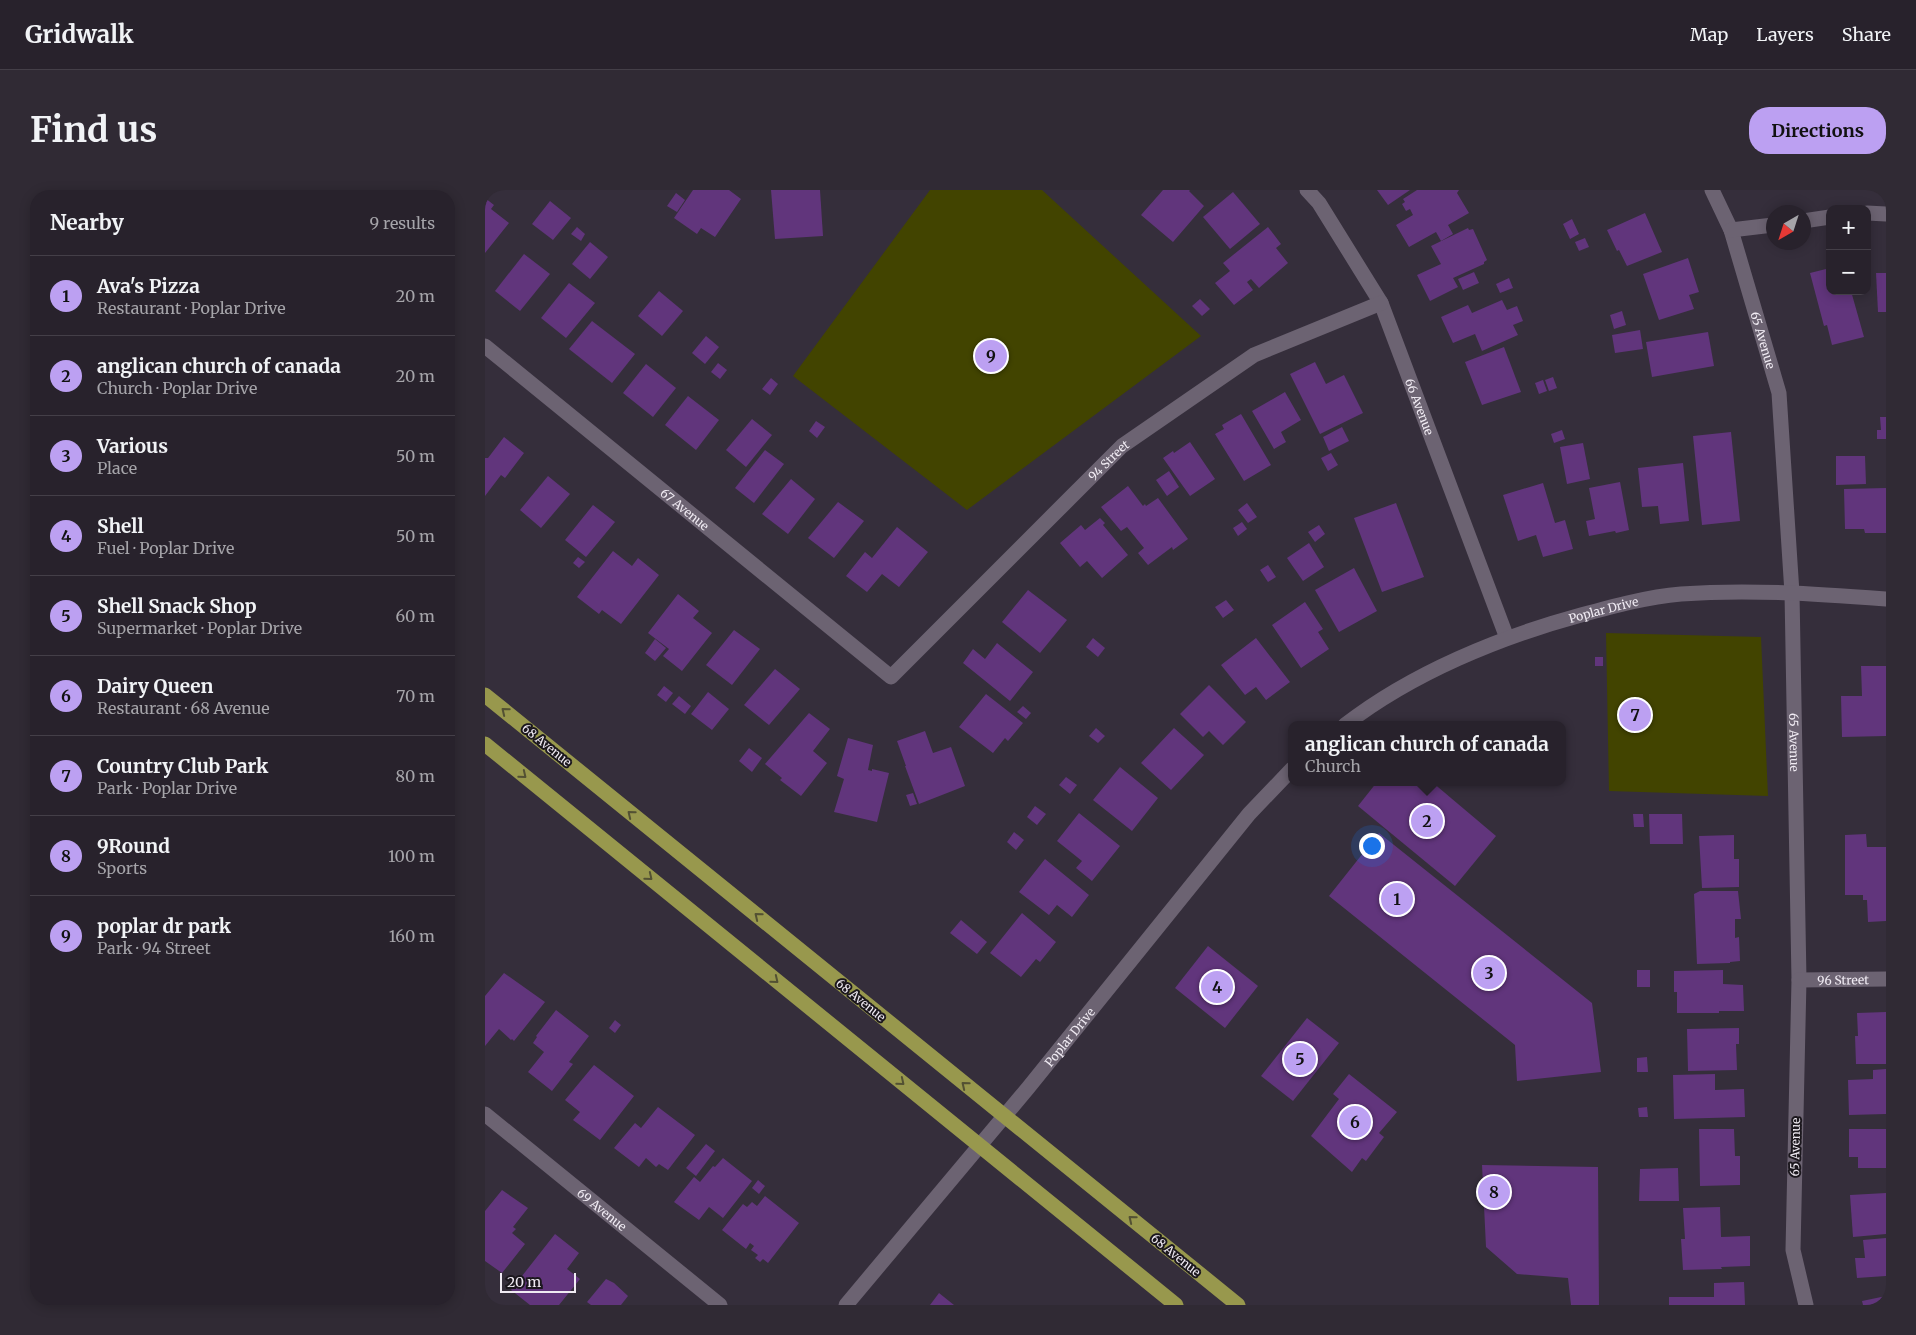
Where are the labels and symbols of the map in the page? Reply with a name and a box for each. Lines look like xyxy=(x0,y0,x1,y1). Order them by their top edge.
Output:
north arrow xyxy=(1766,205,1811,250)
street label: 65 Avenue xyxy=(1748,310,1779,370)
pin: 9 xyxy=(975,337,1007,375)
street label: 66 Avenue xyxy=(1402,376,1437,437)
street label: 94 Street xyxy=(1085,436,1132,483)
street label: 67 Avenue xyxy=(658,485,712,533)
street label: Poplar Drive xyxy=(1567,593,1640,626)
pin: 7 xyxy=(1619,696,1651,734)
one-way arrow xyxy=(502,709,511,717)
street label: 65 Avenue xyxy=(1787,713,1803,772)
street label: 68 Avenue xyxy=(519,721,575,769)
one-way arrow xyxy=(517,769,526,777)
pin: 2 xyxy=(1411,802,1443,840)
one-way arrow xyxy=(628,810,637,819)
your location xyxy=(1359,833,1385,859)
one-way arrow xyxy=(643,872,652,880)
pin: 1 xyxy=(1381,880,1413,918)
one-way arrow xyxy=(754,913,763,922)
pin: 3 xyxy=(1473,954,1505,992)
pin: 4 xyxy=(1201,968,1233,1006)
street label: 96 Street xyxy=(1817,972,1869,987)
one-way arrow xyxy=(769,974,778,982)
street label: 68 Avenue xyxy=(833,976,889,1024)
street label: Poplar Drive xyxy=(1041,1004,1098,1069)
pin: 5 xyxy=(1284,1040,1316,1078)
one-way arrow xyxy=(896,1077,905,1086)
one-way arrow xyxy=(962,1082,971,1090)
pin: 6 xyxy=(1339,1103,1371,1141)
street label: 65 Avenue xyxy=(1787,1118,1803,1176)
pin: 8 xyxy=(1478,1173,1510,1211)
street label: 69 Avenue xyxy=(574,1185,630,1234)
one-way arrow xyxy=(1129,1217,1138,1225)
street label: 68 Avenue xyxy=(1148,1231,1204,1279)
scale bar xyxy=(500,1270,576,1293)

